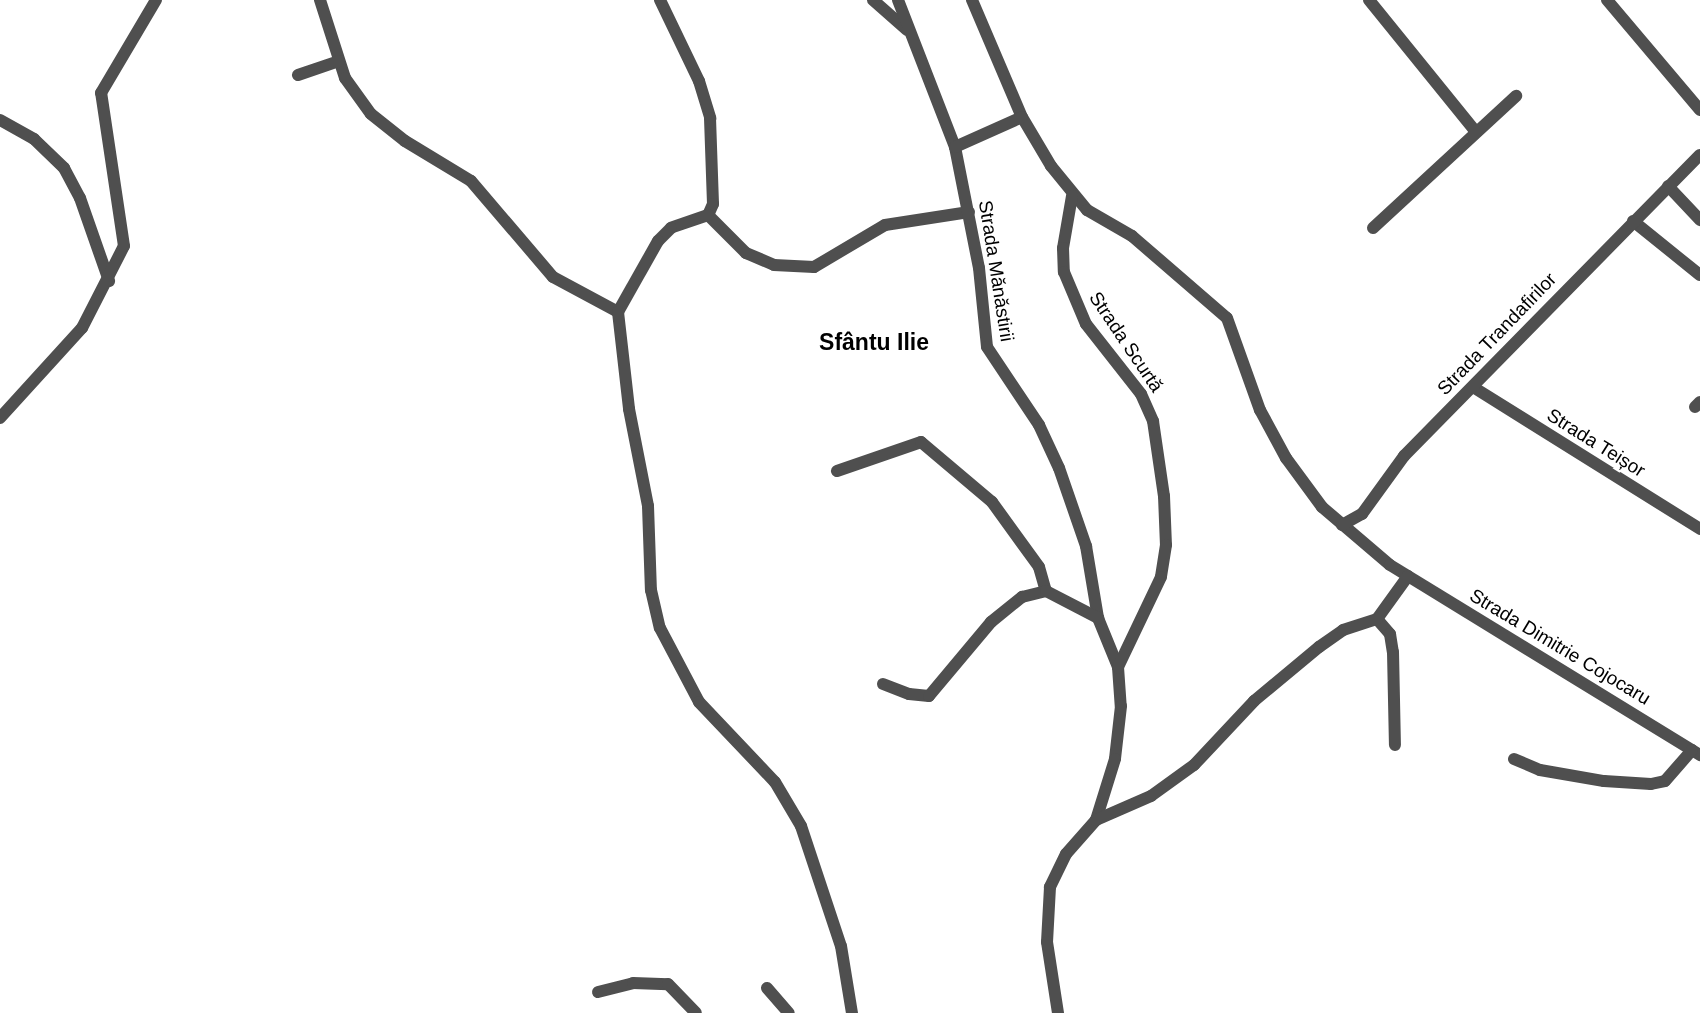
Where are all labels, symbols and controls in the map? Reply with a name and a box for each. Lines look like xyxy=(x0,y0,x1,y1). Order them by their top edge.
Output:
street label: Strada Mănăstirii xyxy=(974,199,1018,343)
street label: Strada Trandafirilor xyxy=(1433,268,1561,400)
street label: Strada Scurtă xyxy=(1084,287,1168,397)
district label: Sfântu Ilie xyxy=(819,328,929,356)
street label: Strada Teișor xyxy=(1542,404,1650,482)
street label: Strada Dimitrie Cojocaru xyxy=(1465,584,1655,710)

